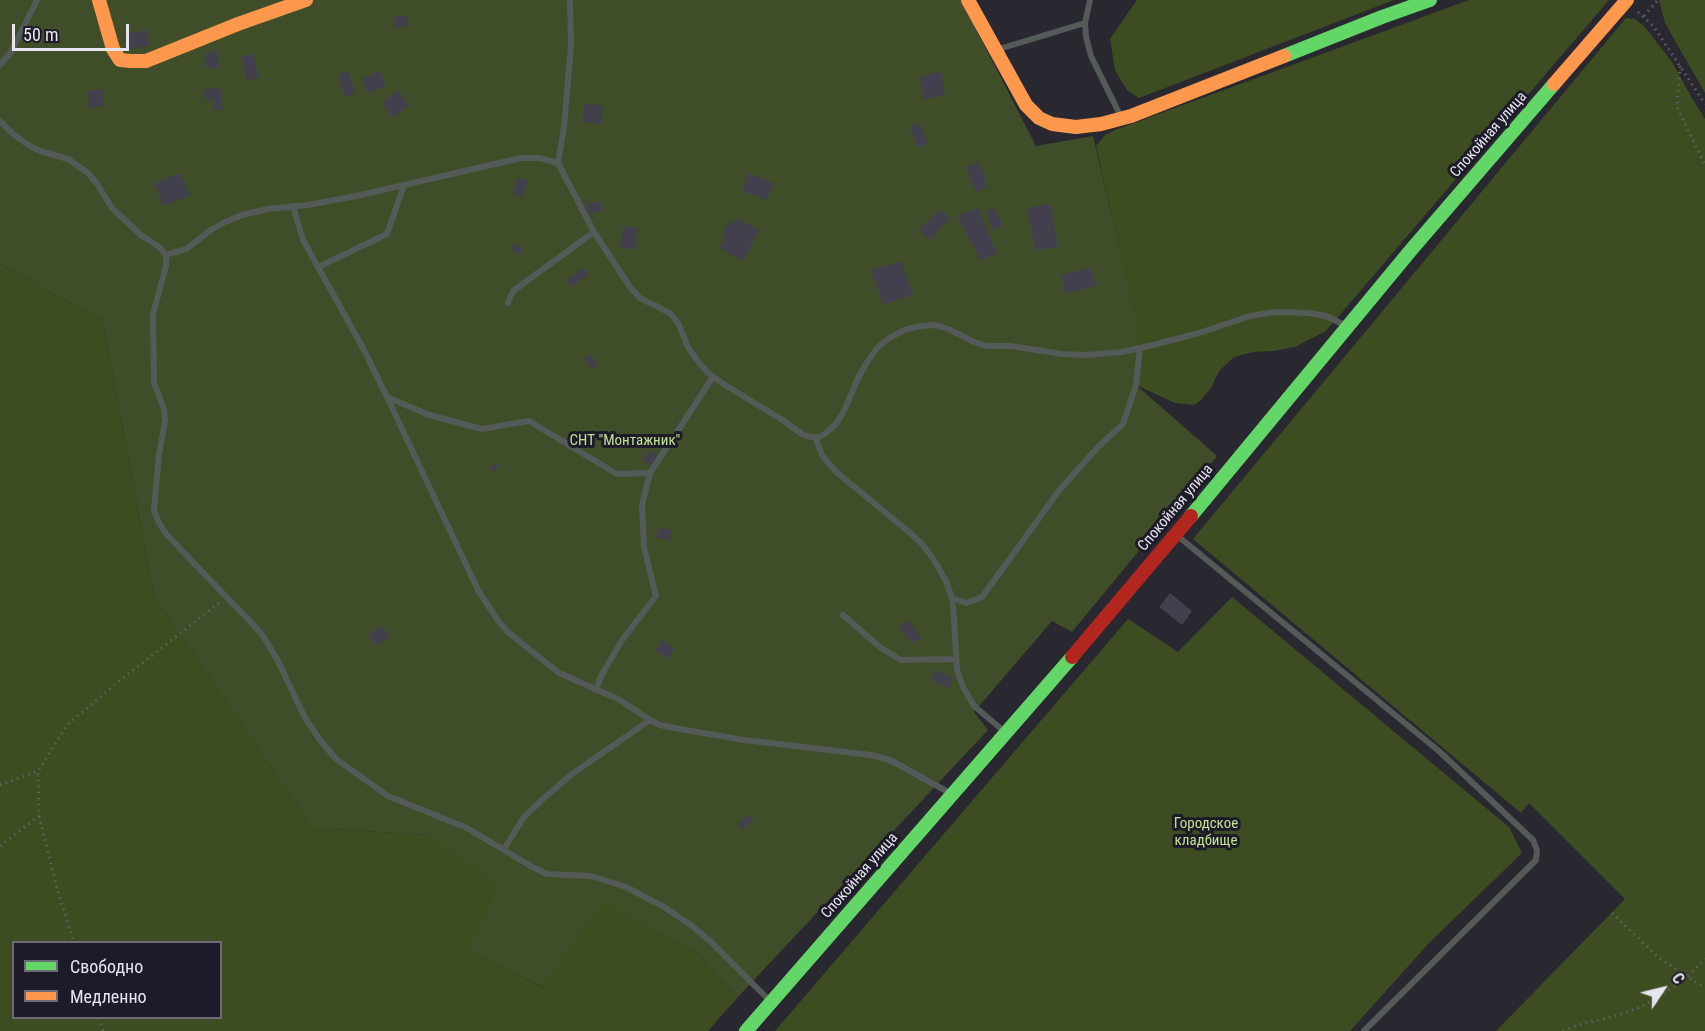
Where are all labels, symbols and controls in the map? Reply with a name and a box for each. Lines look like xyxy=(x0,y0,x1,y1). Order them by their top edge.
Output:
scale bar xyxy=(15,12,132,50)
text: 50 m xyxy=(23,24,58,45)
street label: Спокойная улица xyxy=(1447,88,1531,182)
park label: СНТ "Монтажник" xyxy=(570,432,680,450)
street label: Спокойная улица xyxy=(1134,461,1218,555)
park label: Городское кладбище xyxy=(1174,815,1238,850)
street label: Спокойная улица xyxy=(818,829,902,923)
legend xyxy=(12,941,222,1019)
text: Свободно xyxy=(70,956,143,977)
north arrow xyxy=(1633,959,1693,1019)
text: С xyxy=(1668,969,1689,988)
text: Медленно xyxy=(70,986,147,1007)

